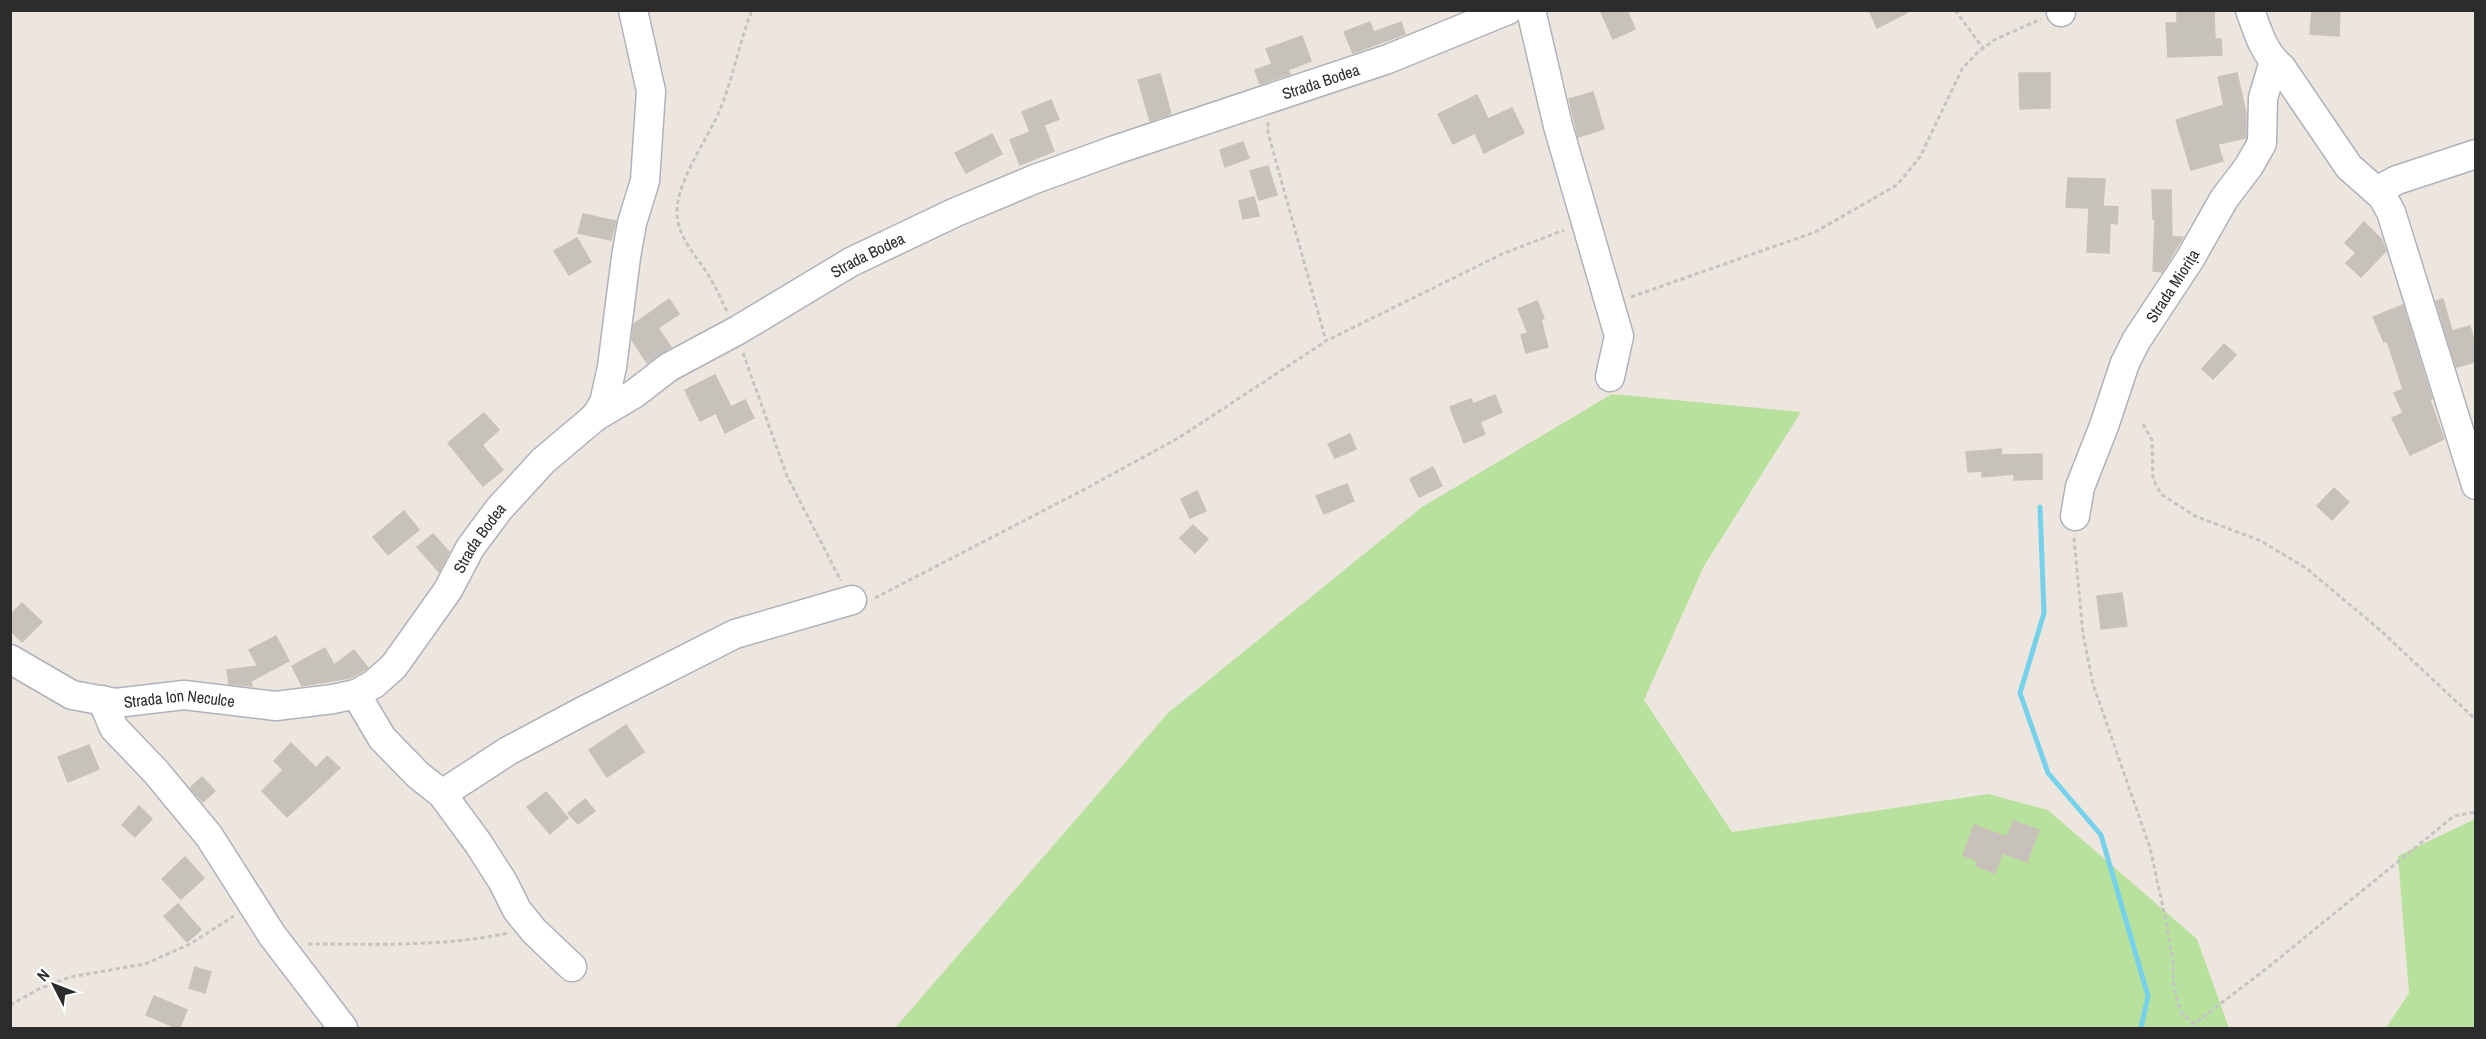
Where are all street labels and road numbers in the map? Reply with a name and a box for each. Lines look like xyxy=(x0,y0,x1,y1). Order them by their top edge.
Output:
street label: Strada Bodea xyxy=(1279,58,1363,105)
street label: Strada Bodea xyxy=(826,227,909,283)
street label: Strada Miorița xyxy=(2140,245,2205,327)
street label: Strada Bodea xyxy=(448,497,511,577)
street label: Strada Ion Neculce xyxy=(122,684,236,713)

